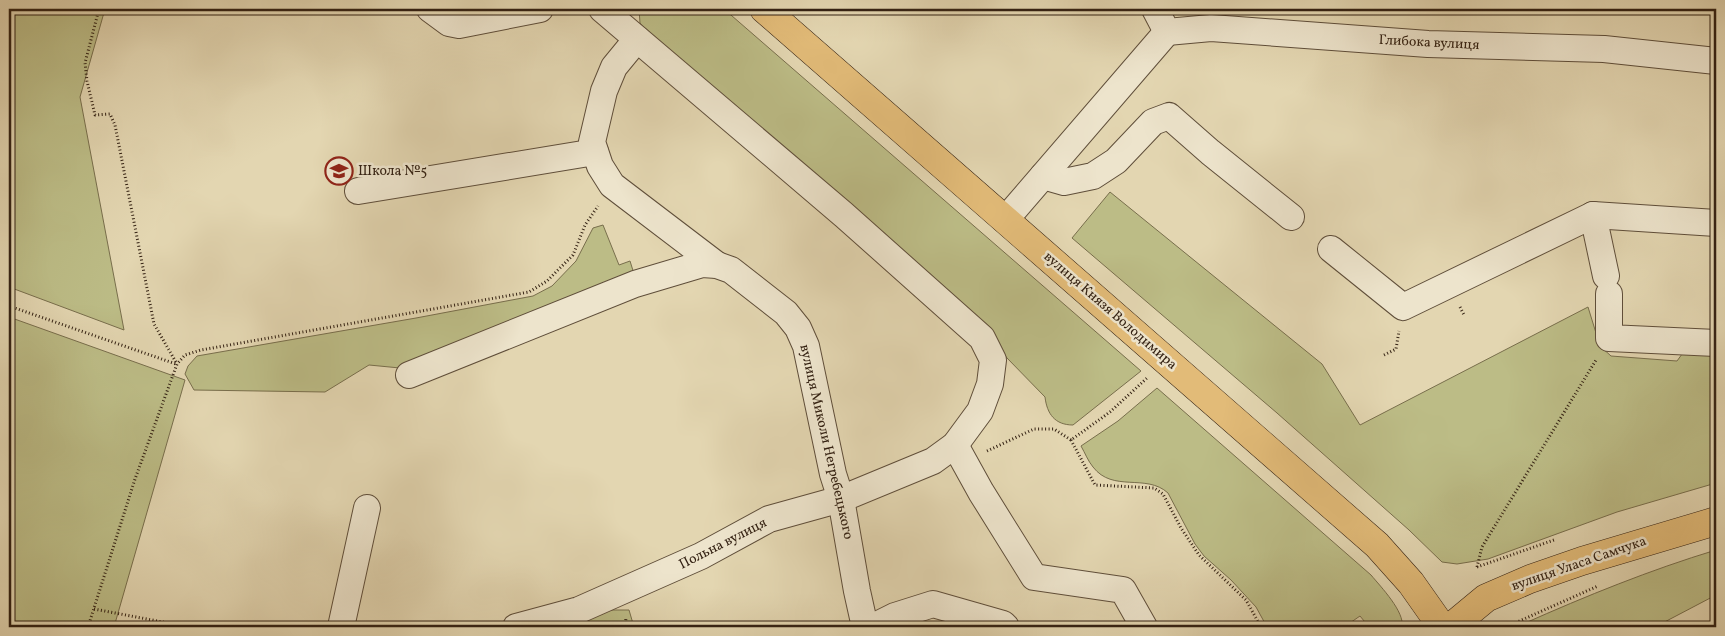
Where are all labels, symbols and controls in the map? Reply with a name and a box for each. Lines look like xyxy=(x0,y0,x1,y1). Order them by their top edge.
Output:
street label: Глибока вулиця xyxy=(1378,31,1480,55)
school or university icon: Школа №5 xyxy=(324,156,354,186)
place label: Школа №5 xyxy=(358,162,427,181)
street label: вулиця Князя Володимира xyxy=(1039,248,1181,374)
street label: вулиця Миколи Негребецького xyxy=(794,343,858,541)
street label: Польна вулиця xyxy=(676,514,770,574)
street label: вулиця Уласа Самчука xyxy=(1509,532,1649,596)

